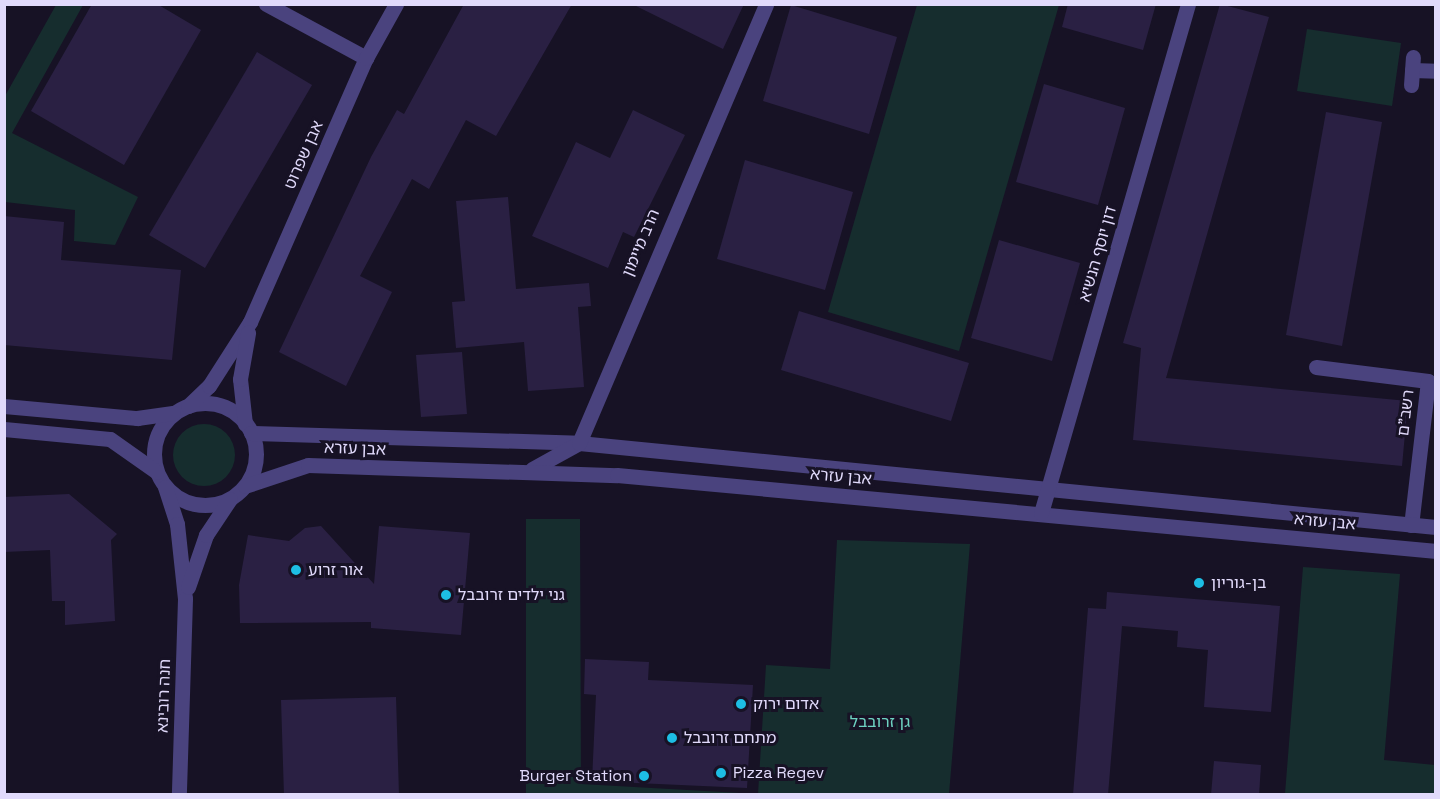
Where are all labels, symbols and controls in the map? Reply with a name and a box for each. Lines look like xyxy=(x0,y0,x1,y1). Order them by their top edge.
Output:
street label: אבן שפרוט xyxy=(280,118,328,192)
street label: דון יוסף הנשיא xyxy=(1075,204,1121,304)
street label: הרב מיימון xyxy=(618,206,664,280)
street label: רשב"ם xyxy=(1394,389,1418,437)
street label: אבן עזרא xyxy=(324,438,386,460)
street label: אבן עזרא xyxy=(809,465,873,489)
street label: אבן עזרא xyxy=(1293,510,1357,534)
place label: אור זרוע xyxy=(308,560,363,580)
marker: אור זרוע xyxy=(289,563,303,577)
place label: בן-גוריון xyxy=(1211,573,1266,593)
marker: בן-גוריון xyxy=(1192,576,1206,590)
place label: גני ילדים זרובבל xyxy=(458,585,565,605)
marker: גני ילדים זרובבל xyxy=(439,588,453,602)
street label: חנה רובינא xyxy=(153,659,175,733)
place label: אדום ירוק xyxy=(753,694,819,714)
marker: אדום ירוק xyxy=(734,697,748,711)
park label: גן זרובבל xyxy=(850,712,910,732)
place label: מתחם זרובבל xyxy=(684,728,776,748)
marker: מתחם זרובבל xyxy=(665,731,679,745)
place label: Pizza Regev xyxy=(733,763,824,783)
place label: Burger Station xyxy=(519,766,632,786)
marker: Pizza Regev xyxy=(714,766,728,780)
marker: Burger Station xyxy=(637,769,651,783)

